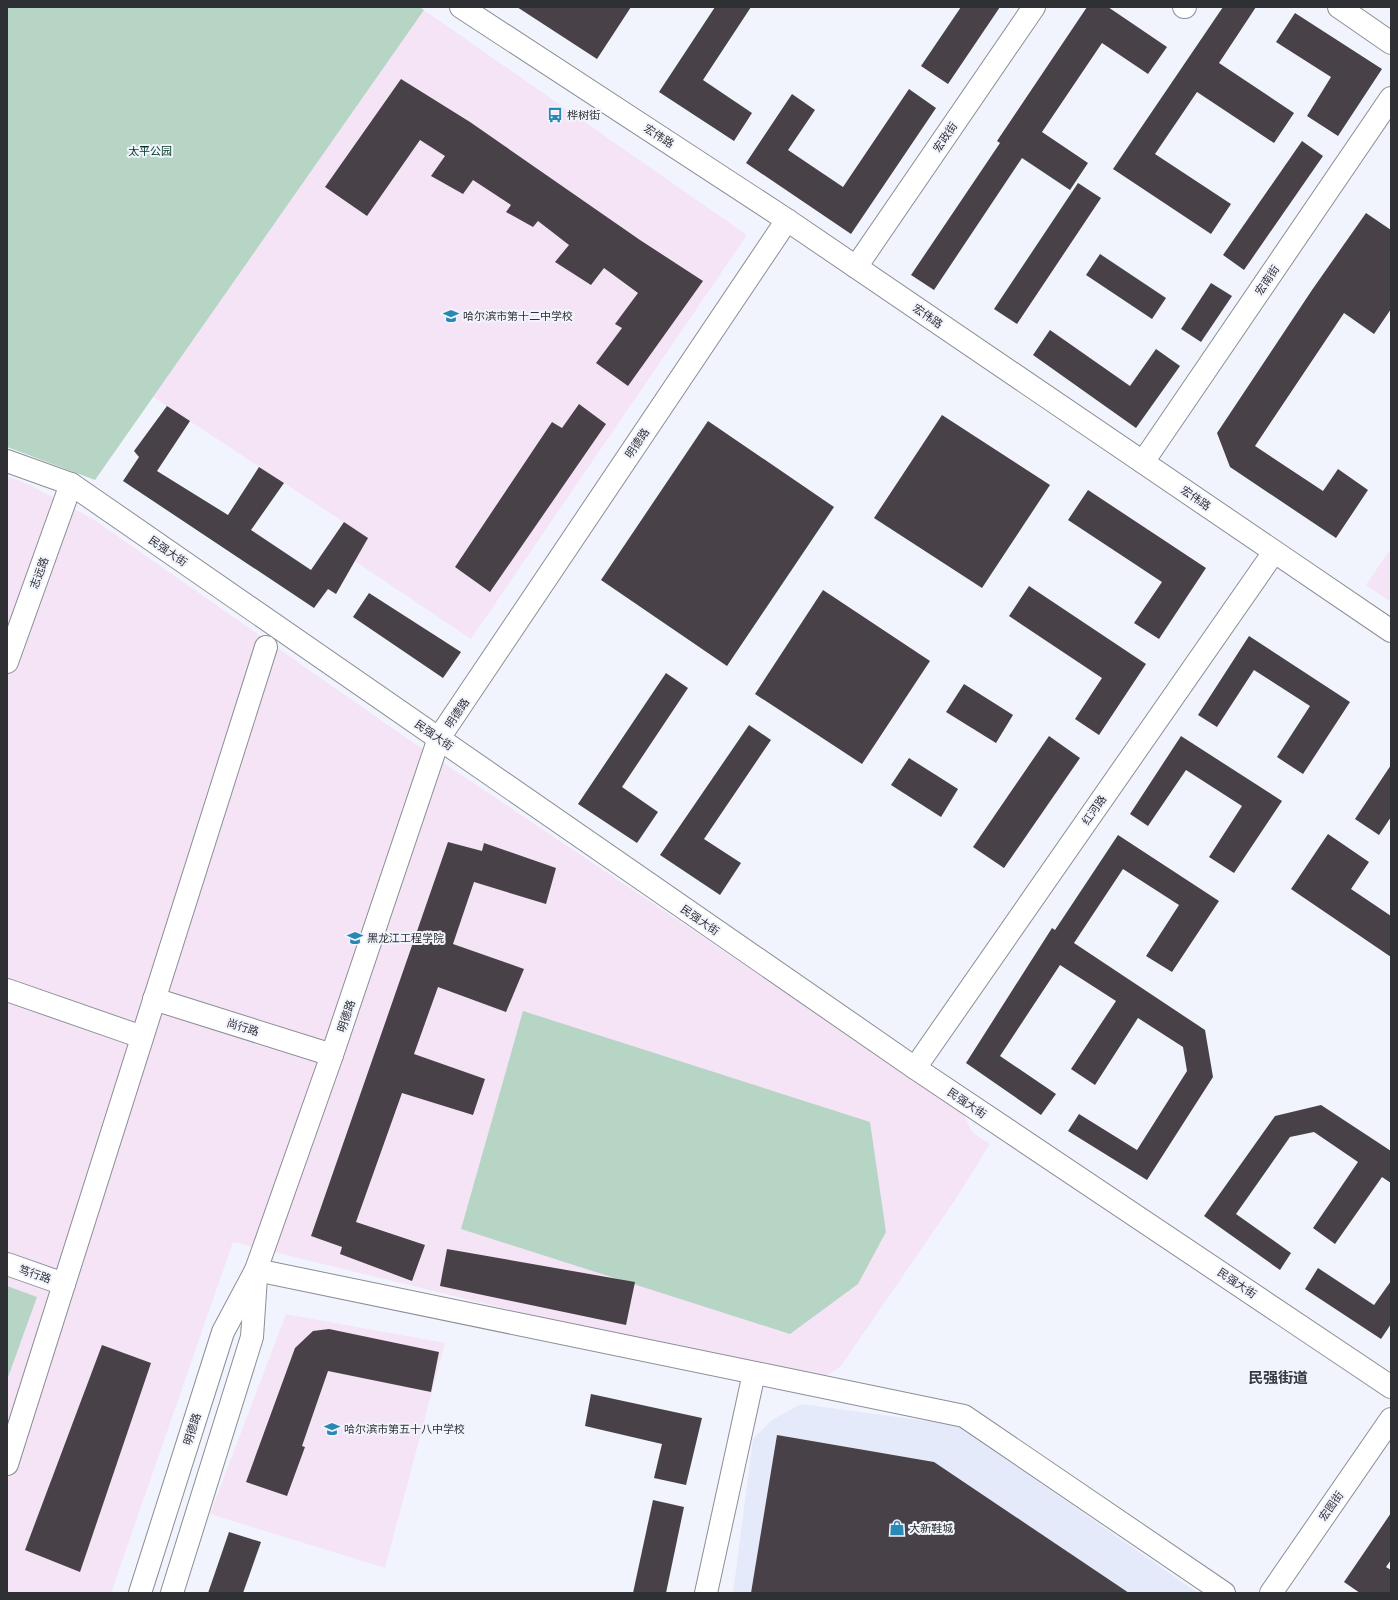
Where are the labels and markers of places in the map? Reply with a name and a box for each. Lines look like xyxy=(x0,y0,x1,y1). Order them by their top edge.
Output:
bus stop icon: 桦树街 xyxy=(546,106,564,124)
place label: 桦树街 xyxy=(567,107,600,123)
school or university icon: 哈尔滨市第十二中学校 xyxy=(442,307,460,325)
place label: 哈尔滨市第十二中学校 xyxy=(463,308,573,324)
school or university icon: 黑龙江工程学院 xyxy=(346,929,364,947)
place label: 黑龙江工程学院 xyxy=(367,930,444,946)
school or university icon: 哈尔滨市第五十八中学校 xyxy=(323,1420,341,1438)
place label: 哈尔滨市第五十八中学校 xyxy=(344,1421,465,1437)
shop icon: 大新鞋城 xyxy=(888,1519,906,1537)
place label: 大新鞋城 xyxy=(909,1520,953,1536)

